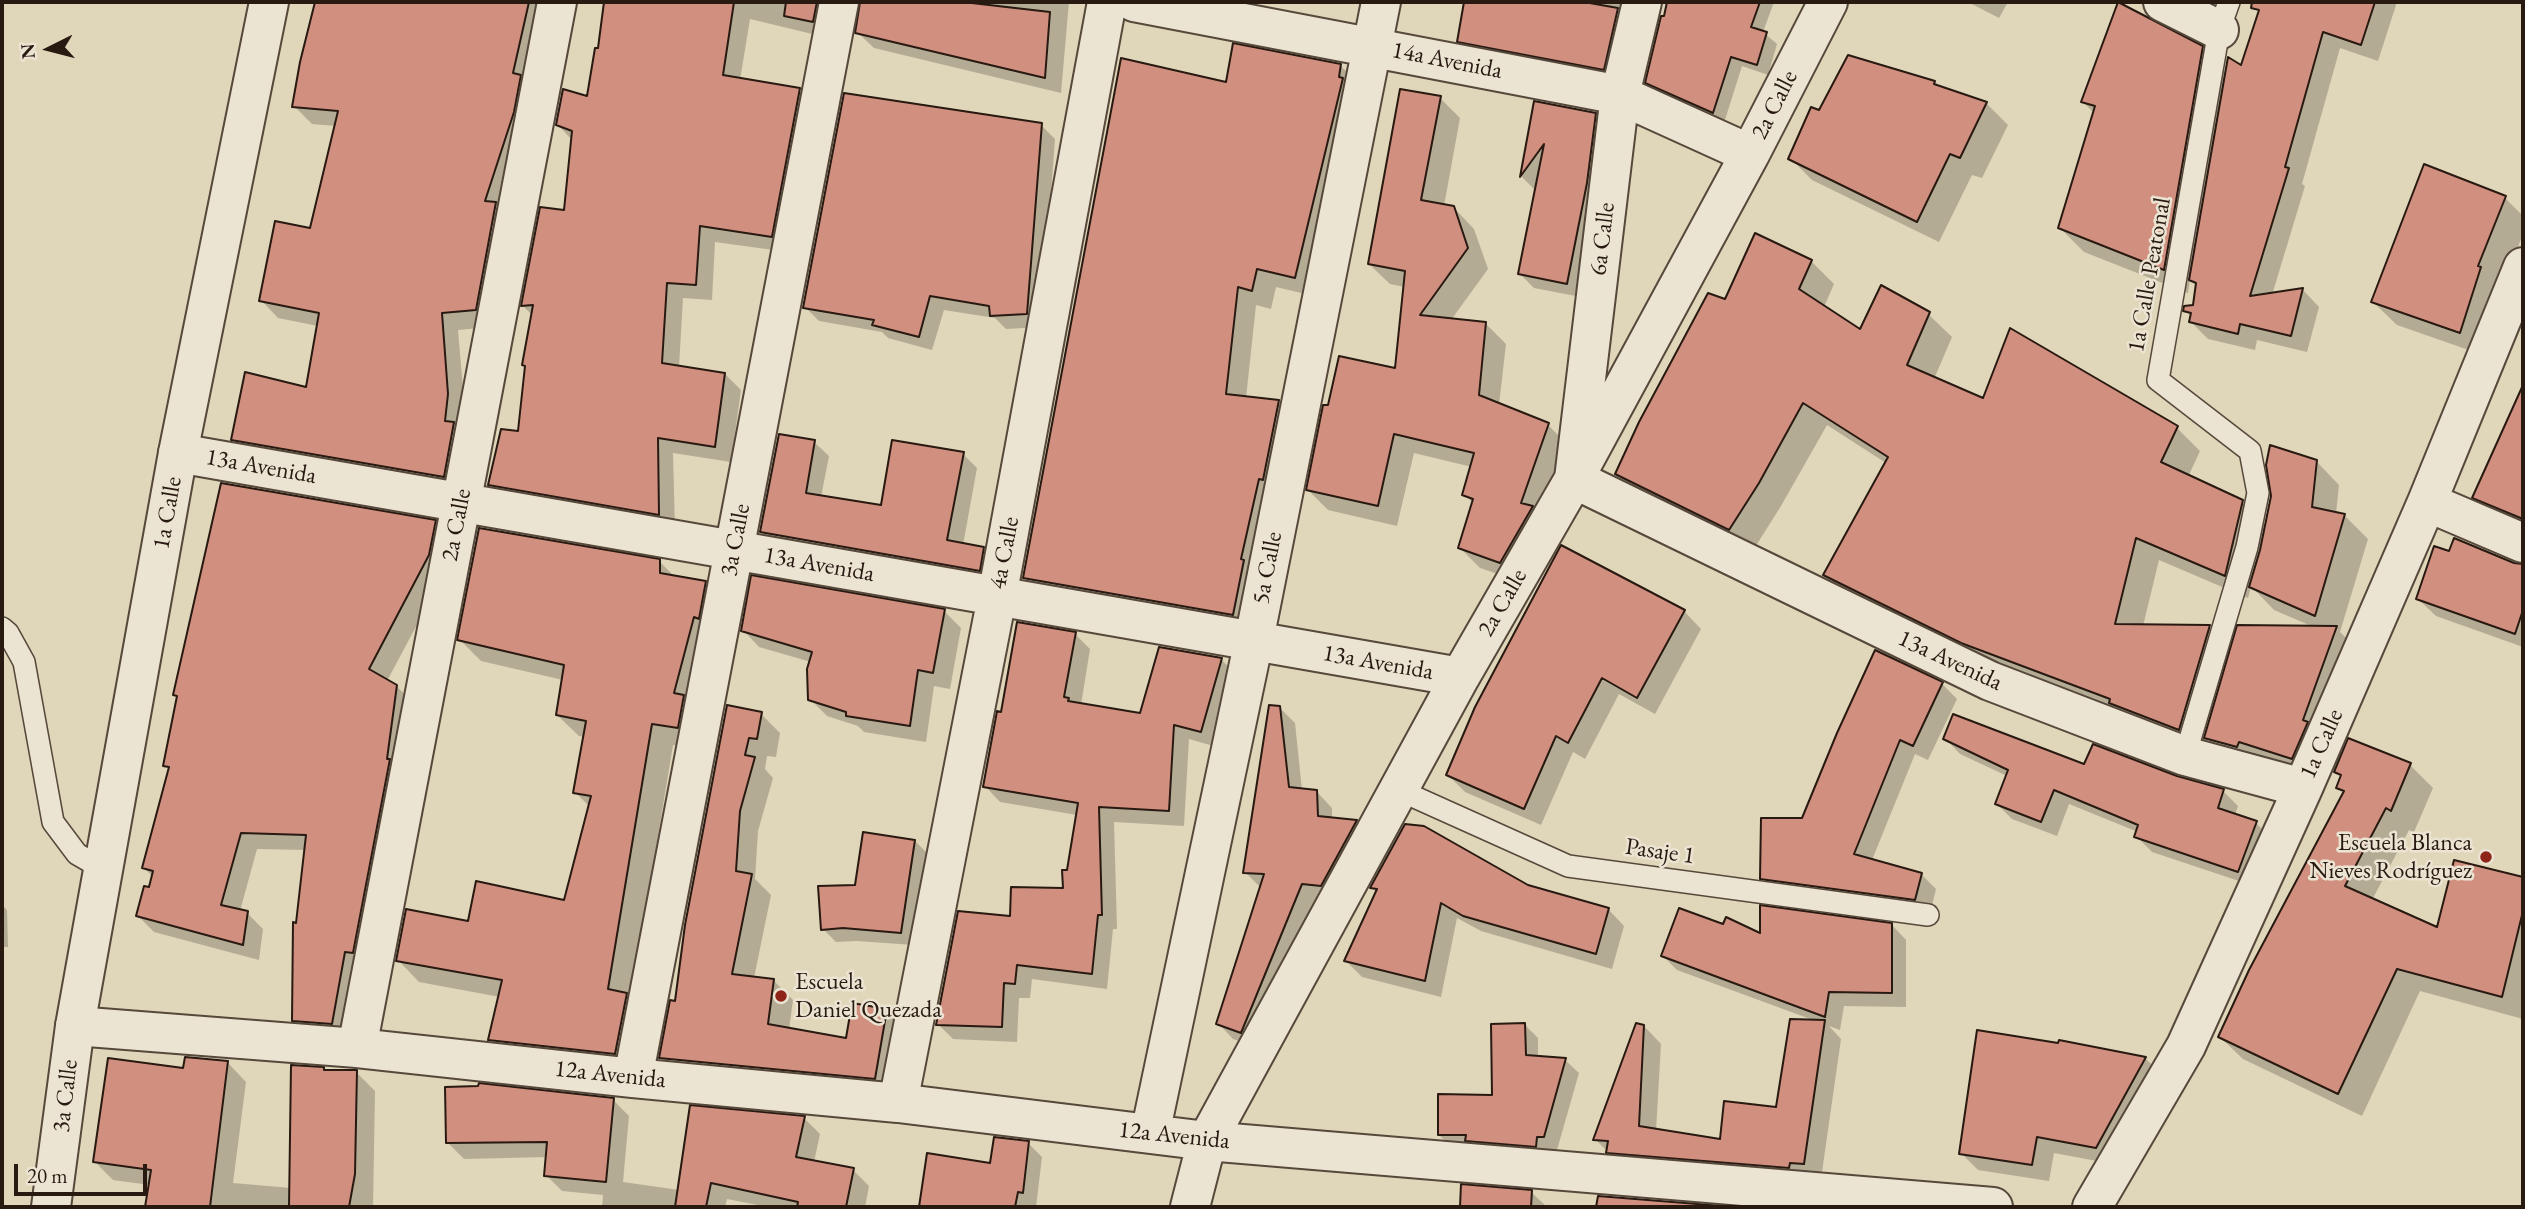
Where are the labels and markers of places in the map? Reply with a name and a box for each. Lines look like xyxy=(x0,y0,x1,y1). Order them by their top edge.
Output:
place label: Escuela Blanca Nieves Rodríguez xyxy=(2309,829,2472,885)
marker: Escuela Blanca Nieves Rodríguez xyxy=(2478,849,2494,865)
place label: Escuela Daniel Quezada xyxy=(795,968,942,1024)
marker: Escuela Daniel Quezada xyxy=(773,988,789,1004)

